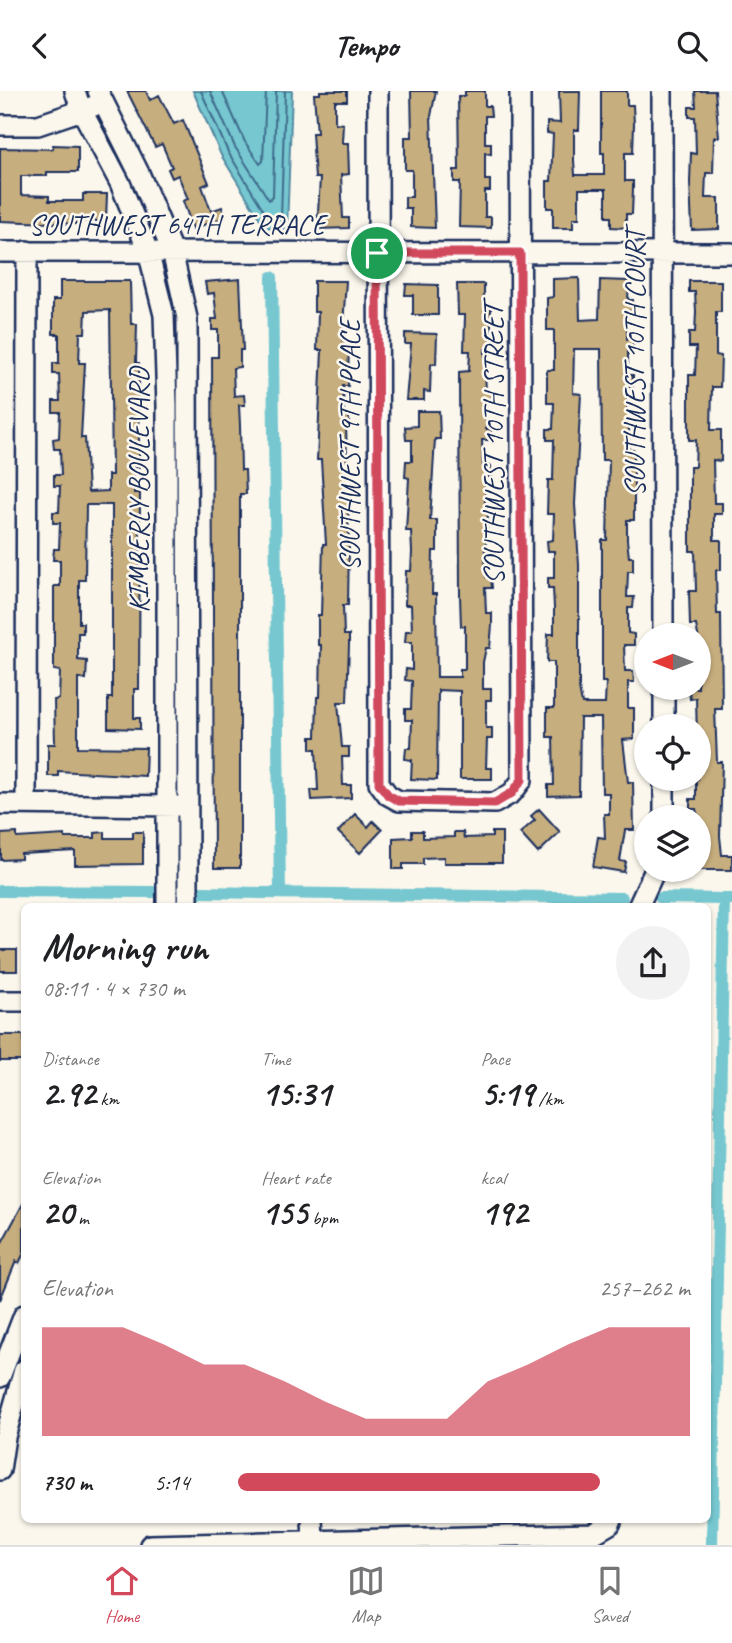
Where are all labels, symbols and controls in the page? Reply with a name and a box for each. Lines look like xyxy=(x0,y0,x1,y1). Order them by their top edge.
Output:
text: Tempo xyxy=(334,25,398,66)
icon: back xyxy=(21,27,59,65)
icon: search xyxy=(673,27,711,65)
street label: SOUTHWEST 64TH TERRACE xyxy=(29,207,329,242)
street label: SOUTHWEST 10TH COURT xyxy=(617,222,652,496)
pin xyxy=(347,223,407,283)
icon: arrive xyxy=(358,234,396,272)
street label: SOUTHWEST 10TH STREET xyxy=(476,296,511,584)
street label: SOUTHWEST 9TH PLACE xyxy=(332,315,367,571)
street label: KIMBERLY BOULEVARD xyxy=(121,365,156,613)
north arrow xyxy=(634,623,710,700)
map controls xyxy=(634,623,711,882)
button: locate xyxy=(634,714,711,791)
button: layers xyxy=(634,805,711,882)
text: Morning run xyxy=(42,924,208,971)
button: share xyxy=(616,926,690,1000)
text: 08:11 · 4 × 730 m xyxy=(42,974,185,1003)
text: Distance xyxy=(42,1047,99,1071)
text: Time xyxy=(261,1047,290,1071)
text: Pace xyxy=(481,1047,510,1071)
text: 2.92 xyxy=(42,1071,96,1116)
text: 15:31 xyxy=(261,1071,331,1116)
text: 5:19 xyxy=(481,1071,534,1116)
text: km xyxy=(96,1087,119,1111)
text: /km xyxy=(534,1087,563,1111)
text: Elevation xyxy=(42,1166,100,1190)
text: Heart rate xyxy=(261,1166,331,1190)
text: kcal xyxy=(481,1166,506,1190)
text: 20 xyxy=(42,1190,74,1235)
text: 155 xyxy=(261,1190,307,1235)
text: 192 xyxy=(481,1190,528,1235)
text: m xyxy=(74,1206,89,1230)
text: bpm xyxy=(307,1206,338,1230)
text: Elevation xyxy=(42,1274,113,1303)
text: 257–262 m xyxy=(599,1274,690,1303)
text: 730 m xyxy=(42,1468,92,1497)
text: 5:14 xyxy=(154,1468,190,1497)
tab: Home xyxy=(103,1562,141,1628)
tab: Map xyxy=(347,1562,385,1628)
tab: Saved xyxy=(591,1562,629,1628)

